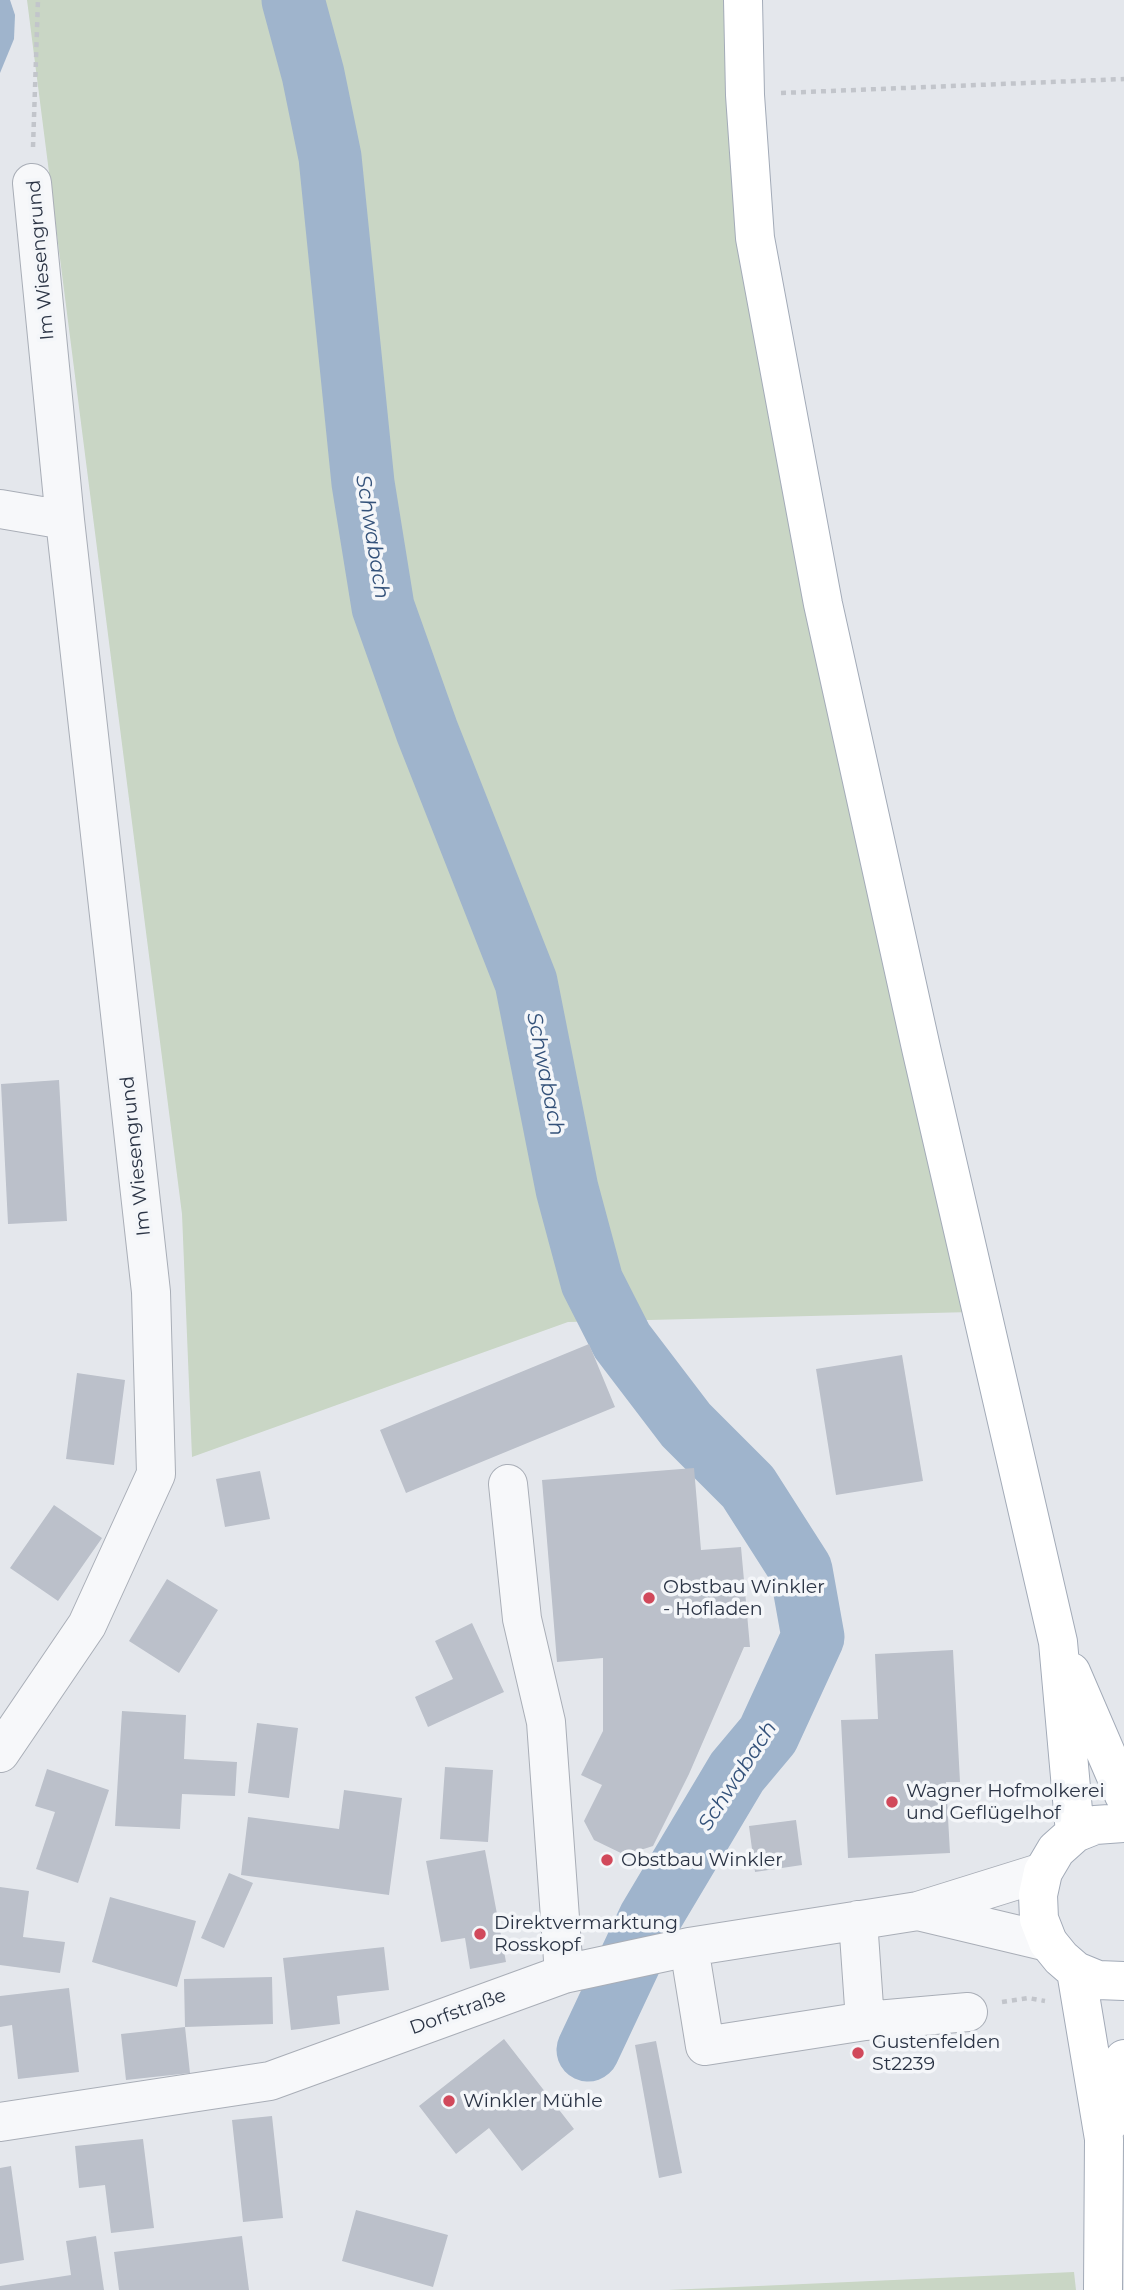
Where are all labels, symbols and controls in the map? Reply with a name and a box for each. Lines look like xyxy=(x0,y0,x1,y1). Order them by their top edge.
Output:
street label: Im Wiesengrund xyxy=(23,179,59,341)
water label: Schwabach xyxy=(350,473,394,601)
water label: Schwabach xyxy=(521,1010,569,1138)
street label: Im Wiesengrund xyxy=(116,1075,156,1237)
place label: Obstbau Winkler - Hofladen xyxy=(663,1576,825,1620)
marker: Obstbau Winkler - Hofladen xyxy=(641,1590,657,1606)
water label: Schwabach xyxy=(693,1717,783,1835)
place label: Wagner Hofmolkerei und Geflügelhof xyxy=(906,1780,1105,1824)
marker: Wagner Hofmolkerei und Geflügelhof xyxy=(884,1794,900,1810)
place label: Obstbau Winkler xyxy=(621,1849,783,1871)
marker: Obstbau Winkler xyxy=(599,1852,615,1868)
place label: Direktvermarktung Rosskopf xyxy=(494,1912,678,1956)
marker: Direktvermarktung Rosskopf xyxy=(472,1926,488,1942)
street label: Dorfstraße xyxy=(407,1984,509,2040)
place label: Gustenfelden St2239 xyxy=(872,2031,1000,2075)
marker: Gustenfelden St2239 xyxy=(850,2045,866,2061)
place label: Winkler Mühle xyxy=(463,2090,603,2112)
marker: Winkler Mühle xyxy=(441,2093,457,2109)

